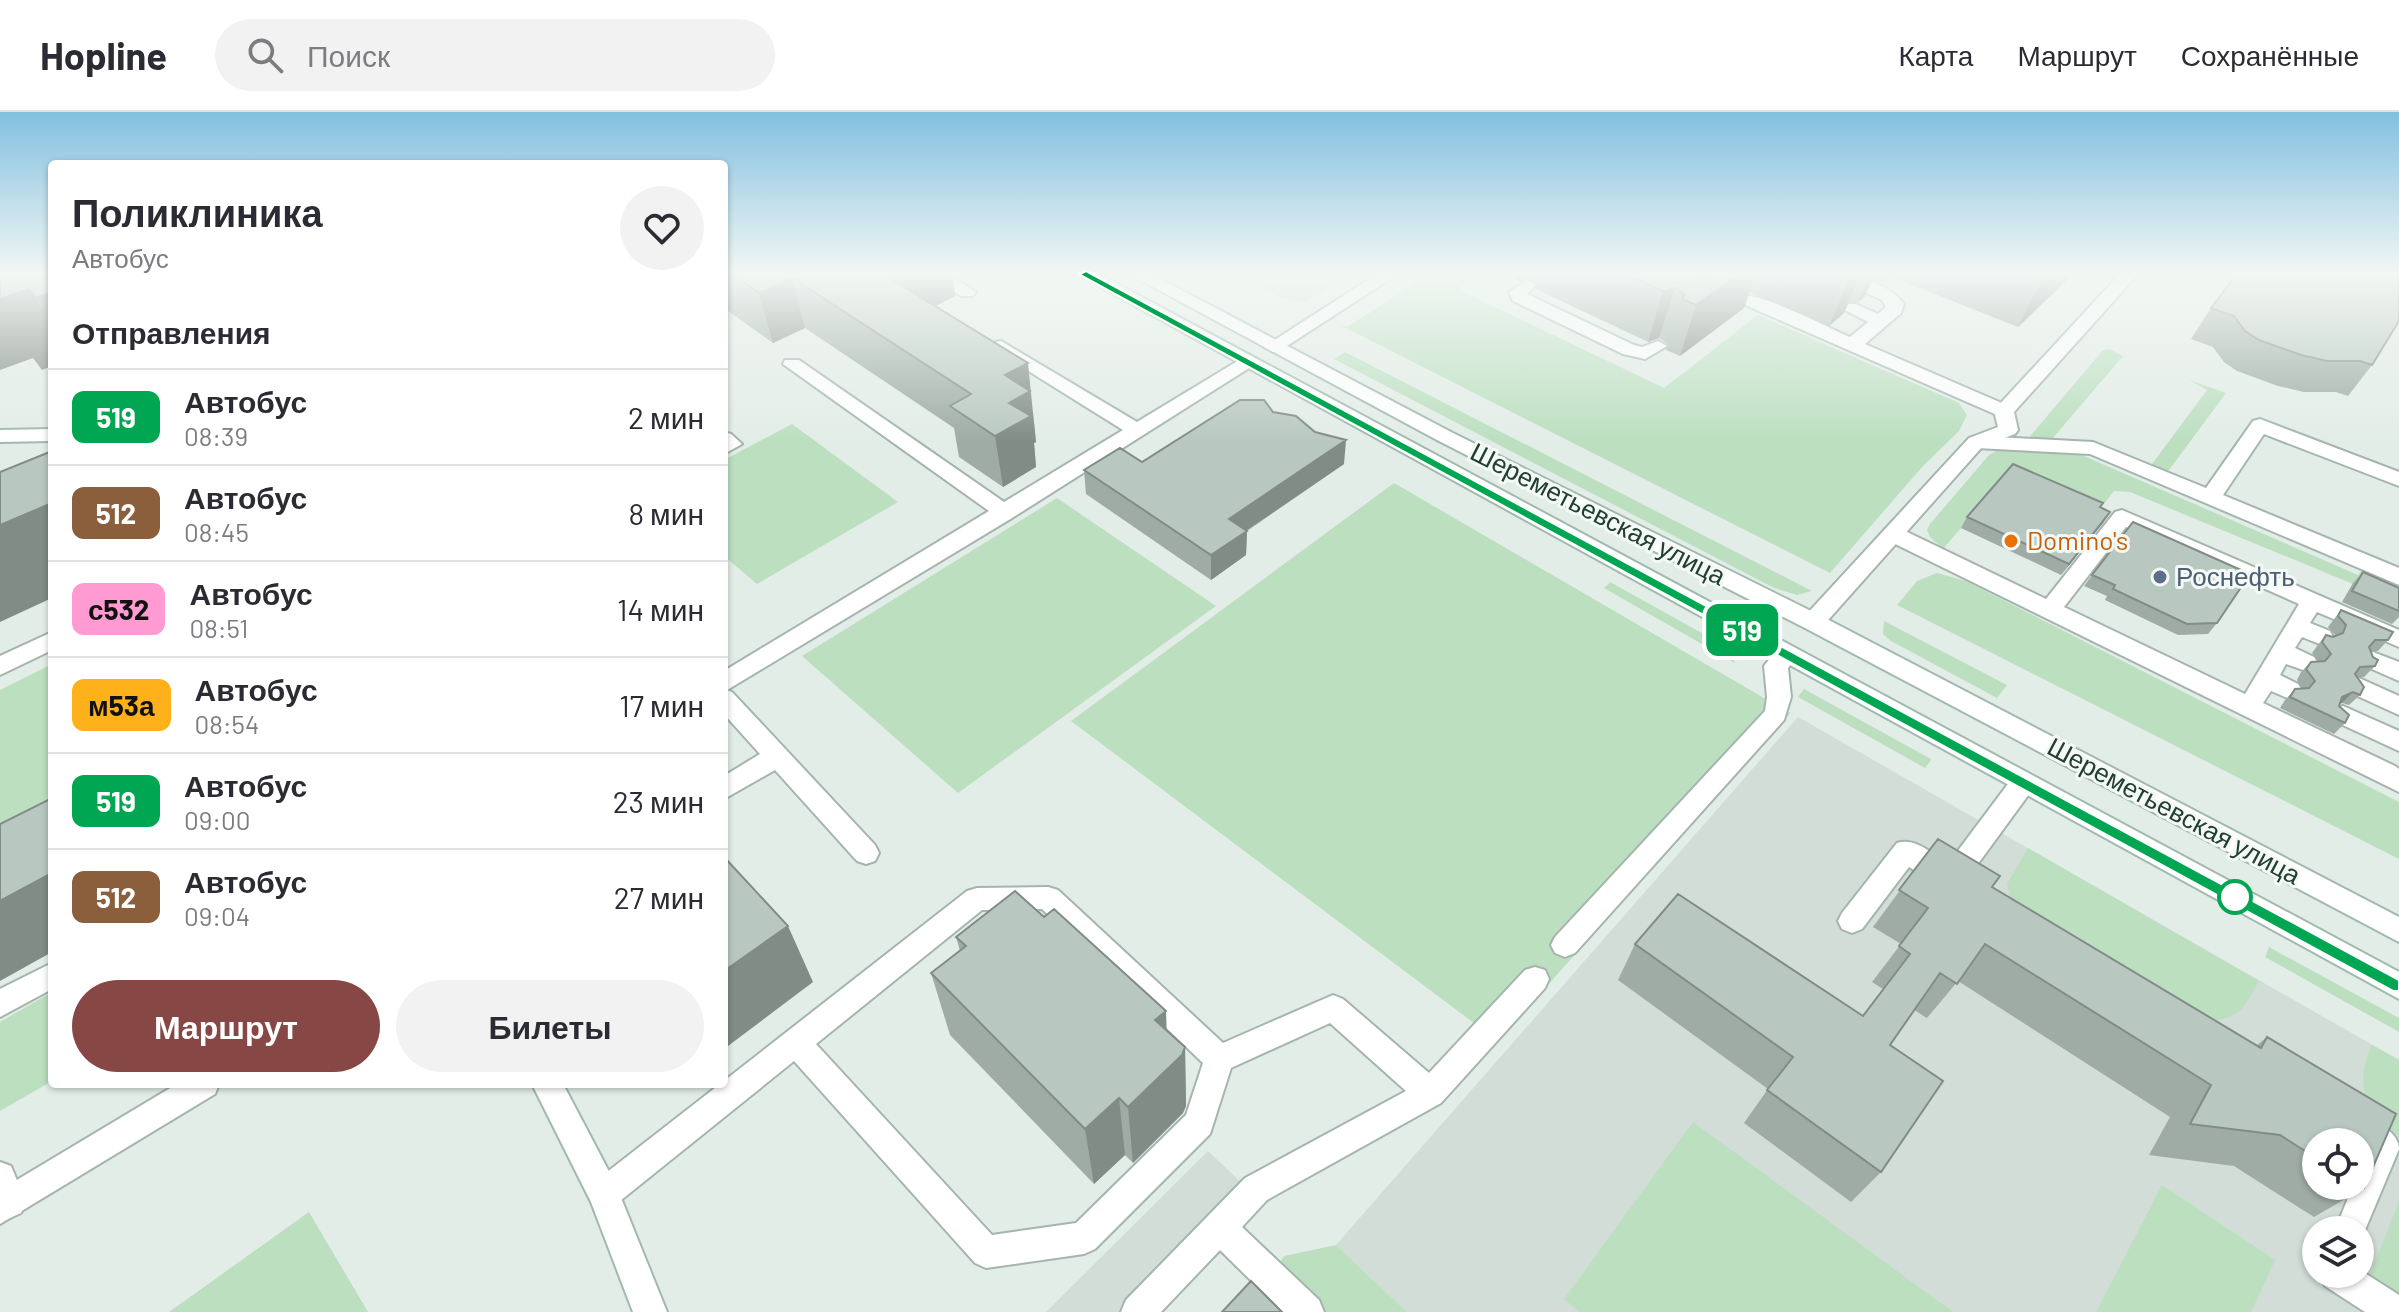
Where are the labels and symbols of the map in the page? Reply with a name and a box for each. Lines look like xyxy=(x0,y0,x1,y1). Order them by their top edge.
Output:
street label: Шереметьевская улица xyxy=(1466,435,1732,591)
place label: Domino's xyxy=(2027,524,2128,555)
marker: Domino's xyxy=(2002,532,2020,550)
place label: Роснефть xyxy=(2176,560,2295,591)
marker: Роснефть xyxy=(2151,568,2169,586)
line badge: 519 xyxy=(1696,604,1788,656)
street label: Шереметьевская улица xyxy=(2043,730,2307,890)
unlabelled marker xyxy=(2218,880,2252,914)

